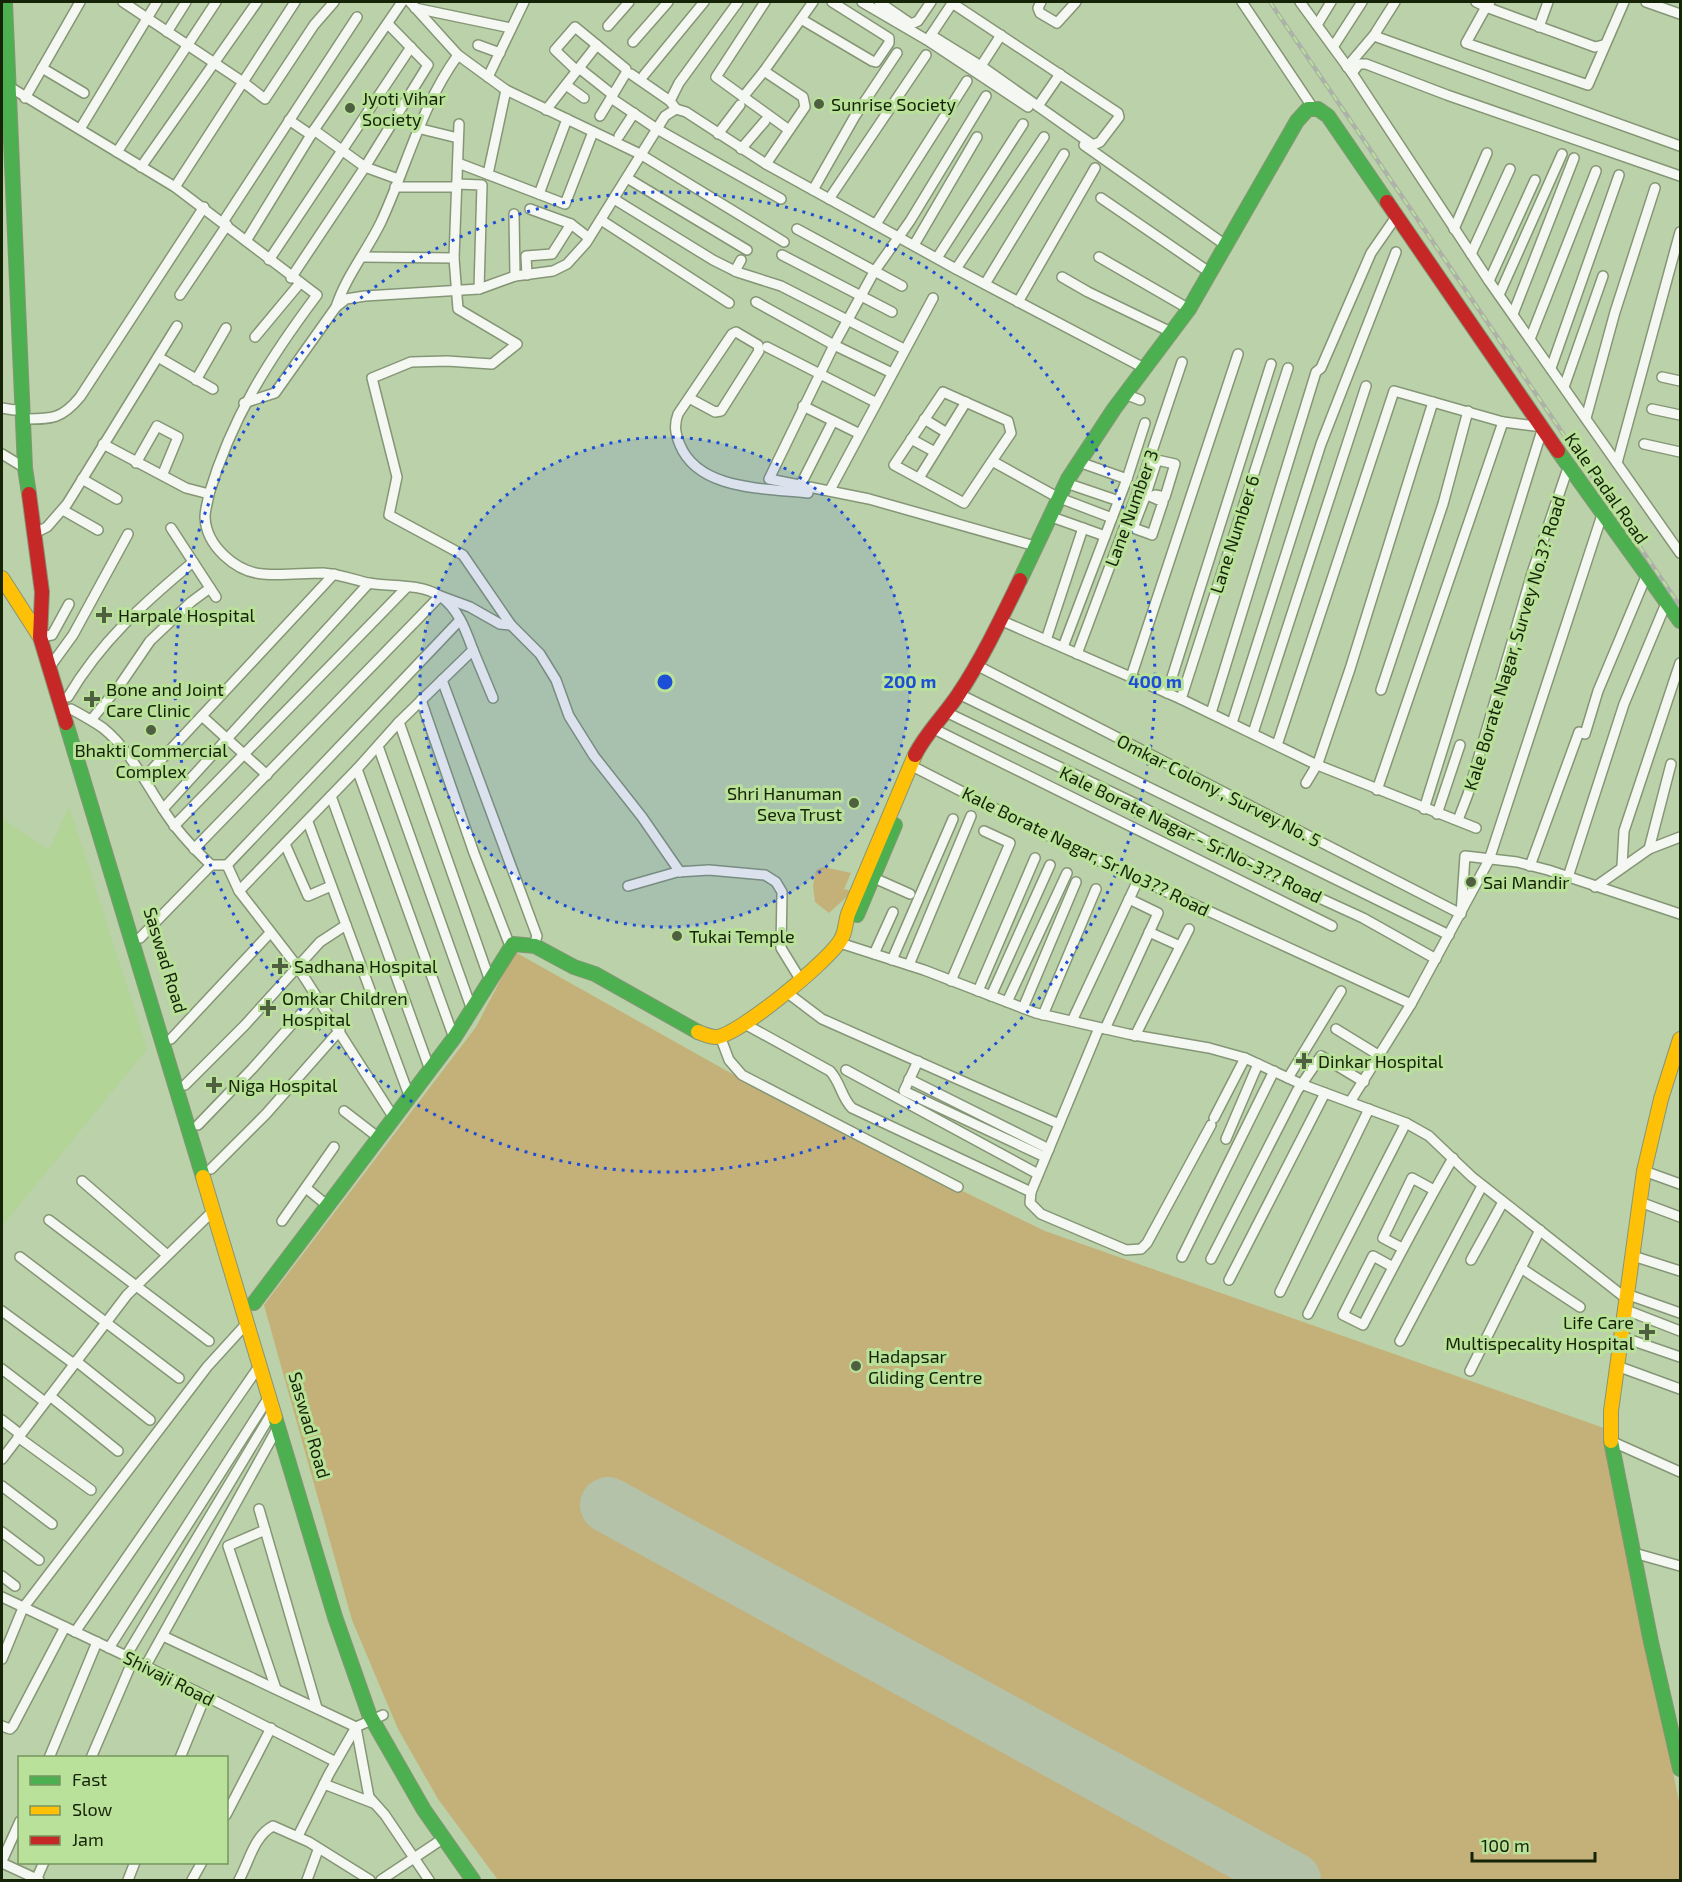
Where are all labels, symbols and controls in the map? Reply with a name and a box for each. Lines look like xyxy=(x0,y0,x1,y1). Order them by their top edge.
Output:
place label: Jyoti Vihar Society xyxy=(362,87,446,130)
place label: Sunrise Society xyxy=(831,93,956,115)
marker: Sunrise Society xyxy=(812,97,826,111)
marker: Jyoti Vihar Society xyxy=(343,101,357,115)
street label: Kale Padal Road xyxy=(1561,428,1653,548)
street label: Lane Number 3 xyxy=(1100,447,1162,569)
street label: Lane Number 6 xyxy=(1205,472,1263,596)
street label: Kale Borate Nagar, Survey No.3? Road xyxy=(1459,493,1569,793)
place label: Harpale Hospital xyxy=(118,604,256,626)
marker: Harpale Hospital xyxy=(95,606,113,624)
text: 200 m xyxy=(884,670,936,692)
text: 400 m xyxy=(1128,670,1182,692)
centre of rings xyxy=(655,672,675,692)
place label: Bone and Joint Care Clinic xyxy=(106,678,224,721)
marker: Bone and Joint Care Clinic xyxy=(83,690,101,708)
marker: Bhakti Commercial Complex xyxy=(144,723,158,737)
street label: Omkar Colony , Survey No. 5 xyxy=(1113,729,1325,851)
place label: Bhakti Commercial Complex xyxy=(74,739,228,782)
street label: Kale Borate Nagar - Sr.No-3?? Road xyxy=(1056,761,1326,907)
street label: Kale Borate Nagar, Sr.No3?? Road xyxy=(959,781,1213,921)
place label: Shri Hanuman Seva Trust xyxy=(727,782,842,825)
marker: Shri Hanuman Seva Trust xyxy=(847,796,861,810)
place label: Sai Mandir xyxy=(1483,871,1570,893)
marker: Sai Mandir xyxy=(1464,875,1478,889)
street label: Saswad Road xyxy=(139,904,193,1016)
place label: Tukai Temple xyxy=(689,925,795,947)
marker: Tukai Temple xyxy=(670,929,684,943)
place label: Sadhana Hospital xyxy=(294,955,438,977)
marker: Sadhana Hospital xyxy=(271,957,289,975)
place label: Omkar Children Hospital xyxy=(282,987,408,1030)
marker: Omkar Children Hospital xyxy=(259,999,277,1017)
place label: Dinkar Hospital xyxy=(1318,1050,1444,1072)
marker: Dinkar Hospital xyxy=(1295,1052,1313,1070)
place label: Niga Hospital xyxy=(228,1074,338,1096)
marker: Niga Hospital xyxy=(205,1076,223,1094)
place label: Life Care Multispecality Hospital xyxy=(1445,1311,1635,1354)
marker: Life Care Multispecality Hospital xyxy=(1638,1323,1656,1341)
place label: Hadapsar Gliding Centre xyxy=(868,1345,982,1388)
marker: Hadapsar Gliding Centre xyxy=(849,1359,863,1373)
street label: Saswad Road xyxy=(284,1369,336,1481)
street label: Shivaji Road xyxy=(120,1646,218,1710)
legend xyxy=(18,1756,228,1864)
text: Fast xyxy=(72,1768,107,1790)
text: Slow xyxy=(72,1798,113,1820)
scale bar xyxy=(1472,1825,1595,1863)
text: Jam xyxy=(72,1828,104,1850)
text: 100 m xyxy=(1481,1834,1530,1856)

